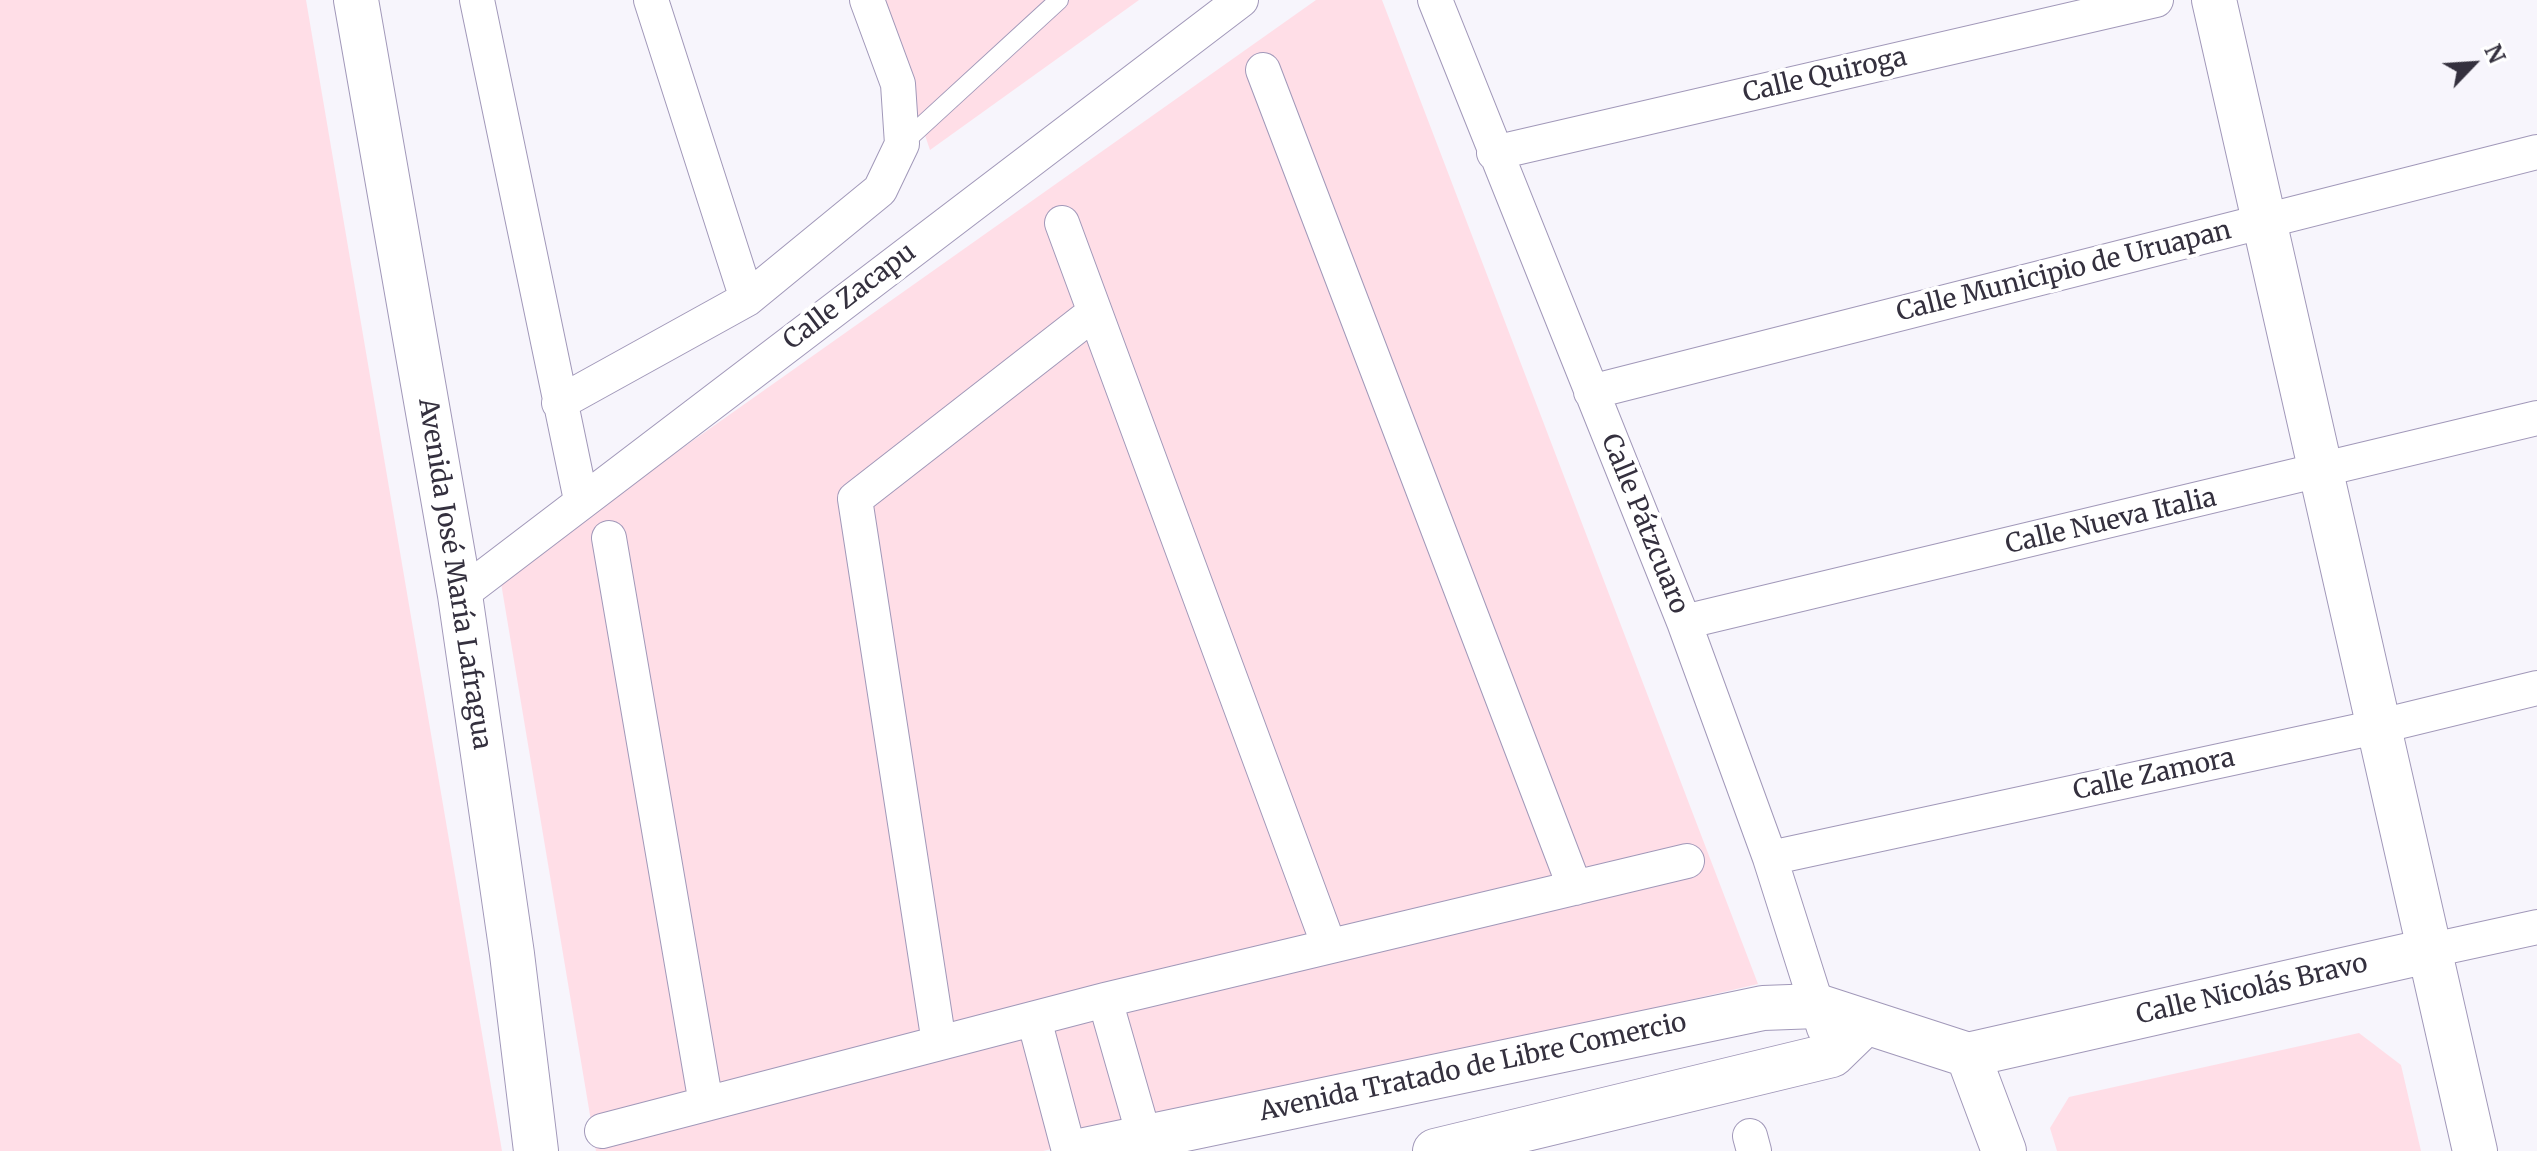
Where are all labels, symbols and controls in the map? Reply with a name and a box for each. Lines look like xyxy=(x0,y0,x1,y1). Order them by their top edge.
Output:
north arrow xyxy=(2433,24,2513,104)
text: N xyxy=(2478,40,2511,68)
street label: Calle Quiroga xyxy=(1740,42,1910,110)
street label: Calle Municipio de Uruapan xyxy=(1893,215,2235,329)
street label: Calle Zacapu xyxy=(778,237,922,357)
street label: Avenida José María Lafragua xyxy=(411,396,497,752)
street label: Calle Pátzcuaro xyxy=(1594,430,1694,618)
street label: Calle Nueva Italia xyxy=(2003,483,2219,561)
street label: Calle Zamora xyxy=(2070,743,2238,807)
street label: Calle Nicolás Bravo xyxy=(2133,948,2371,1032)
street label: Avenida Tratado de Libre Comercio xyxy=(1257,1007,1689,1129)

